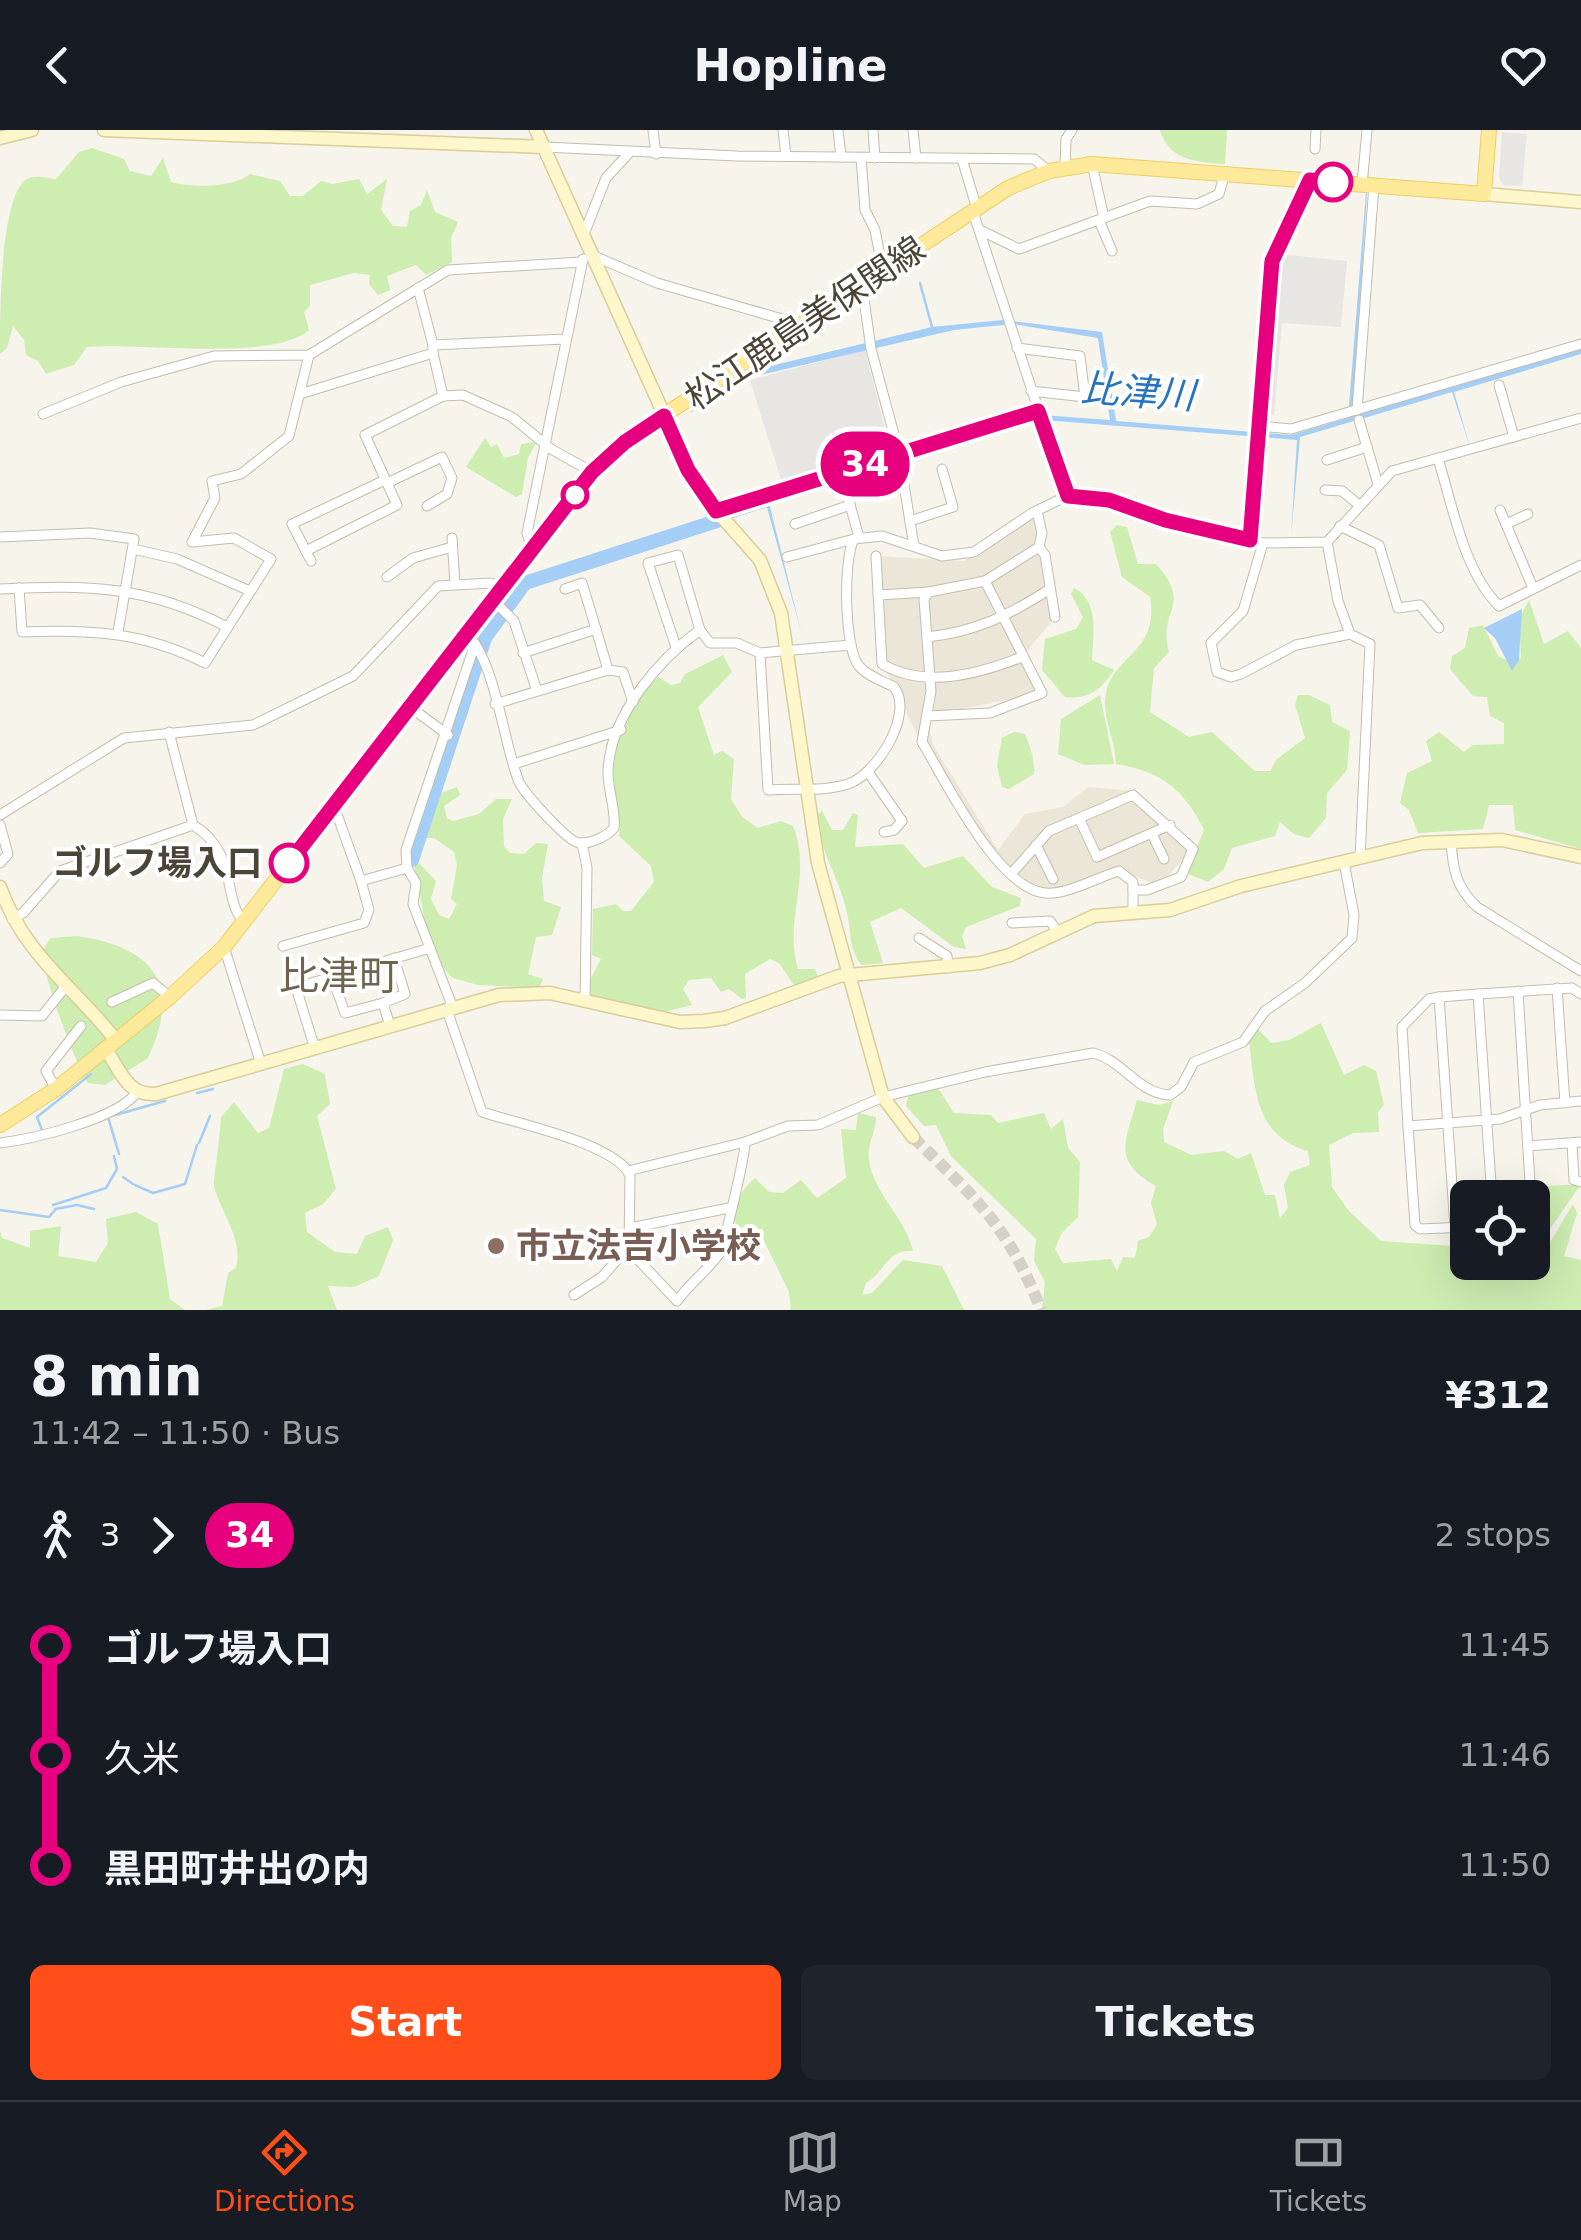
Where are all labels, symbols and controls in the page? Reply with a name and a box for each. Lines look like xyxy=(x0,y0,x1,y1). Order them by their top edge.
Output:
icon: back xyxy=(30,38,85,93)
icon: heart xyxy=(1496,38,1551,93)
text: Hopline xyxy=(693,39,888,92)
unlabelled marker xyxy=(1314,163,1352,201)
street label: 松江鹿島美保関線 xyxy=(678,228,932,418)
water label: 比津川 xyxy=(1080,366,1200,418)
line badge: 34 xyxy=(820,432,910,496)
text: 34 xyxy=(841,444,889,484)
unlabelled marker xyxy=(562,482,588,508)
place label: ゴルフ場入口 xyxy=(52,843,262,883)
marker: ゴルフ場入口 xyxy=(270,844,308,882)
district label: 比津町 xyxy=(279,953,399,999)
map controls xyxy=(1450,1180,1550,1280)
button: locate xyxy=(1450,1180,1550,1280)
place label: 市立法吉小学校 xyxy=(516,1226,761,1266)
marker: 市立法吉小学校 xyxy=(485,1235,507,1257)
text: 8 min xyxy=(30,1344,203,1408)
text: ¥312 xyxy=(1445,1373,1551,1417)
text: 11:42 – 11:50 · Bus xyxy=(30,1414,340,1452)
icon: walk xyxy=(30,1508,85,1563)
icon: forward xyxy=(135,1508,190,1563)
text: 34 xyxy=(225,1515,274,1555)
text: 3 xyxy=(100,1516,120,1554)
text: 2 stops xyxy=(1435,1516,1551,1554)
text: 11:45 xyxy=(1459,1626,1551,1664)
text: ゴルフ場入口 xyxy=(104,1627,332,1671)
text: 11:46 xyxy=(1459,1736,1551,1774)
text: 久米 xyxy=(104,1737,180,1781)
text: 11:50 xyxy=(1459,1846,1551,1884)
text: 黒田町井出の内 xyxy=(104,1847,370,1891)
button: Start xyxy=(30,1965,781,2080)
button: Tickets xyxy=(801,1965,1551,2080)
tab: Directions xyxy=(214,2125,355,2218)
tab: Map xyxy=(783,2125,842,2218)
tab: Tickets xyxy=(1270,2125,1367,2218)

